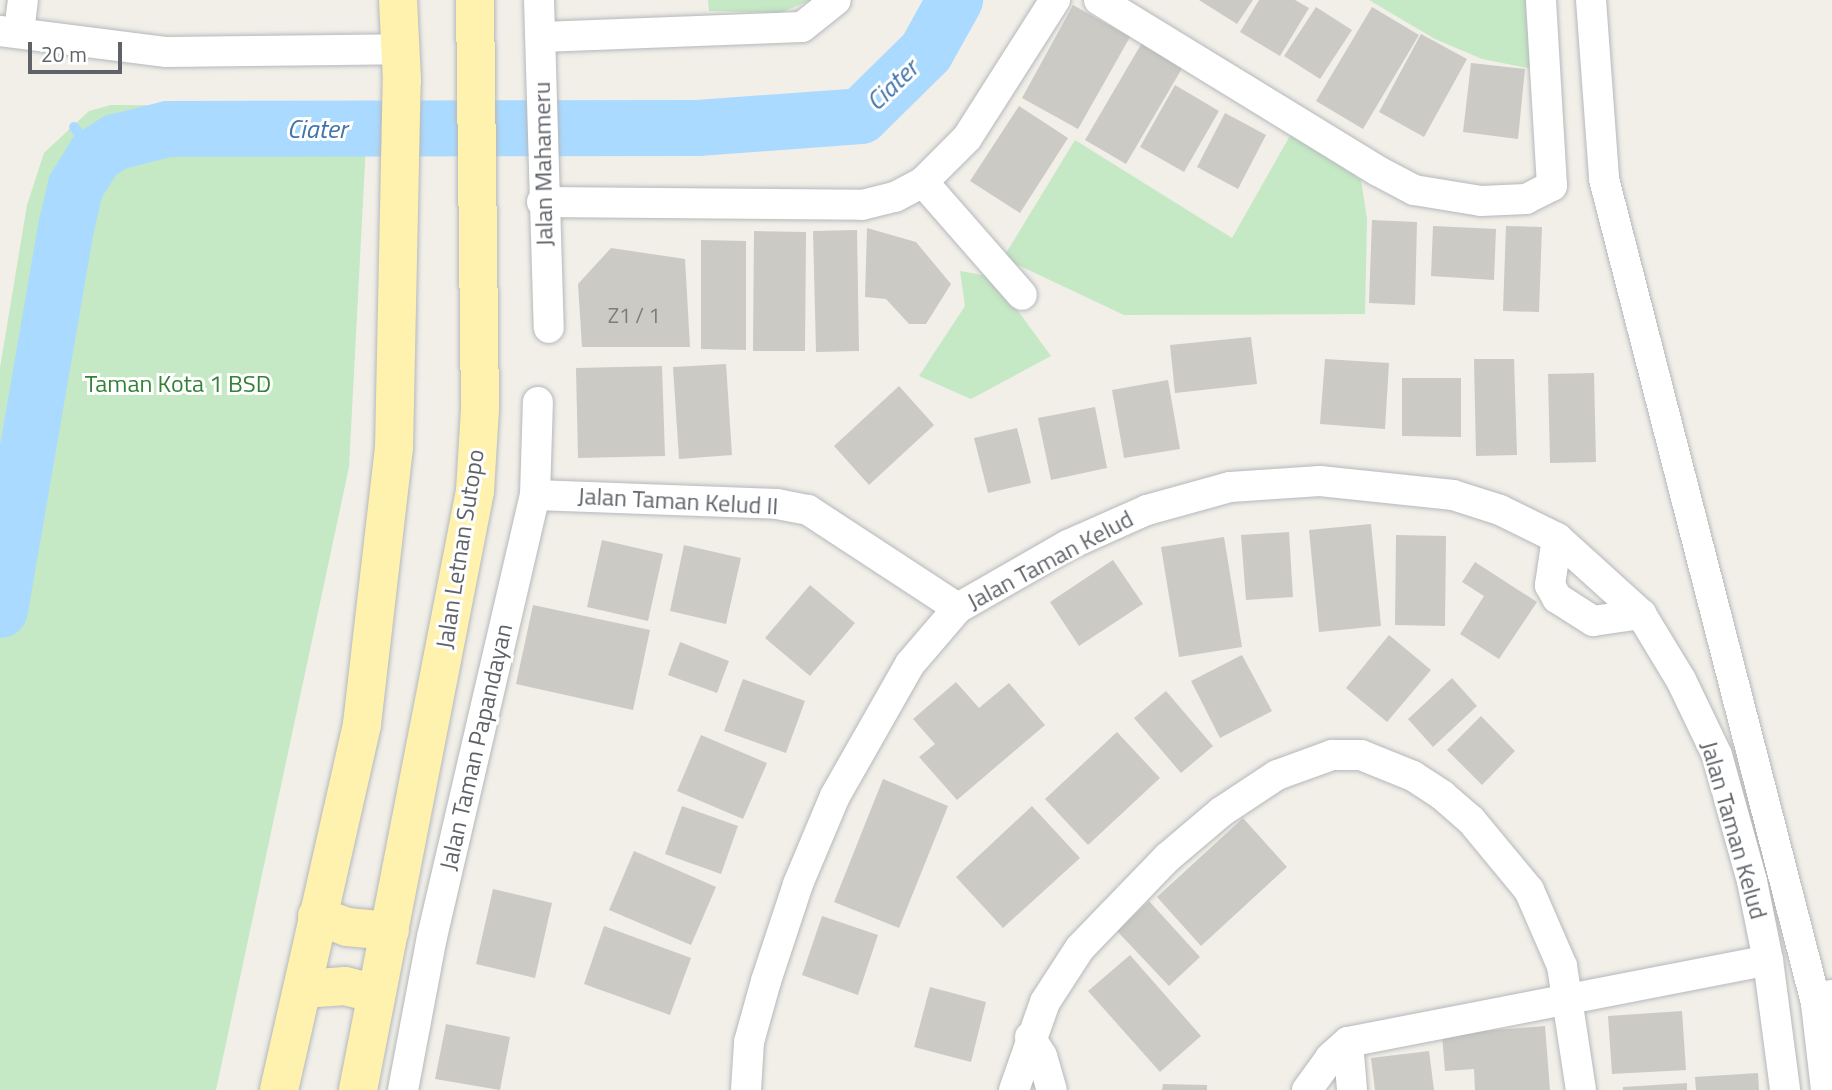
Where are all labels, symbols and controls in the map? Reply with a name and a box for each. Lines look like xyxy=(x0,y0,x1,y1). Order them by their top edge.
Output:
scale bar xyxy=(32,28,126,72)
text: 20 m xyxy=(41,38,87,70)
water label: Ciater xyxy=(860,53,924,117)
street label: Jalan Mahameru xyxy=(527,81,559,247)
water label: Ciater xyxy=(287,113,347,145)
house number: Z1 / 1 xyxy=(608,302,660,328)
park label: Taman Kota 1 BSD xyxy=(85,370,271,398)
street label: Jalan Letnan Sutopo xyxy=(430,447,490,651)
street label: Jalan Taman Kelud II xyxy=(577,481,779,521)
street label: Jalan Taman Kelud xyxy=(962,504,1138,616)
street label: Jalan Taman Papandayan xyxy=(434,621,518,873)
street label: Jalan Taman Kelud xyxy=(1695,738,1773,922)

